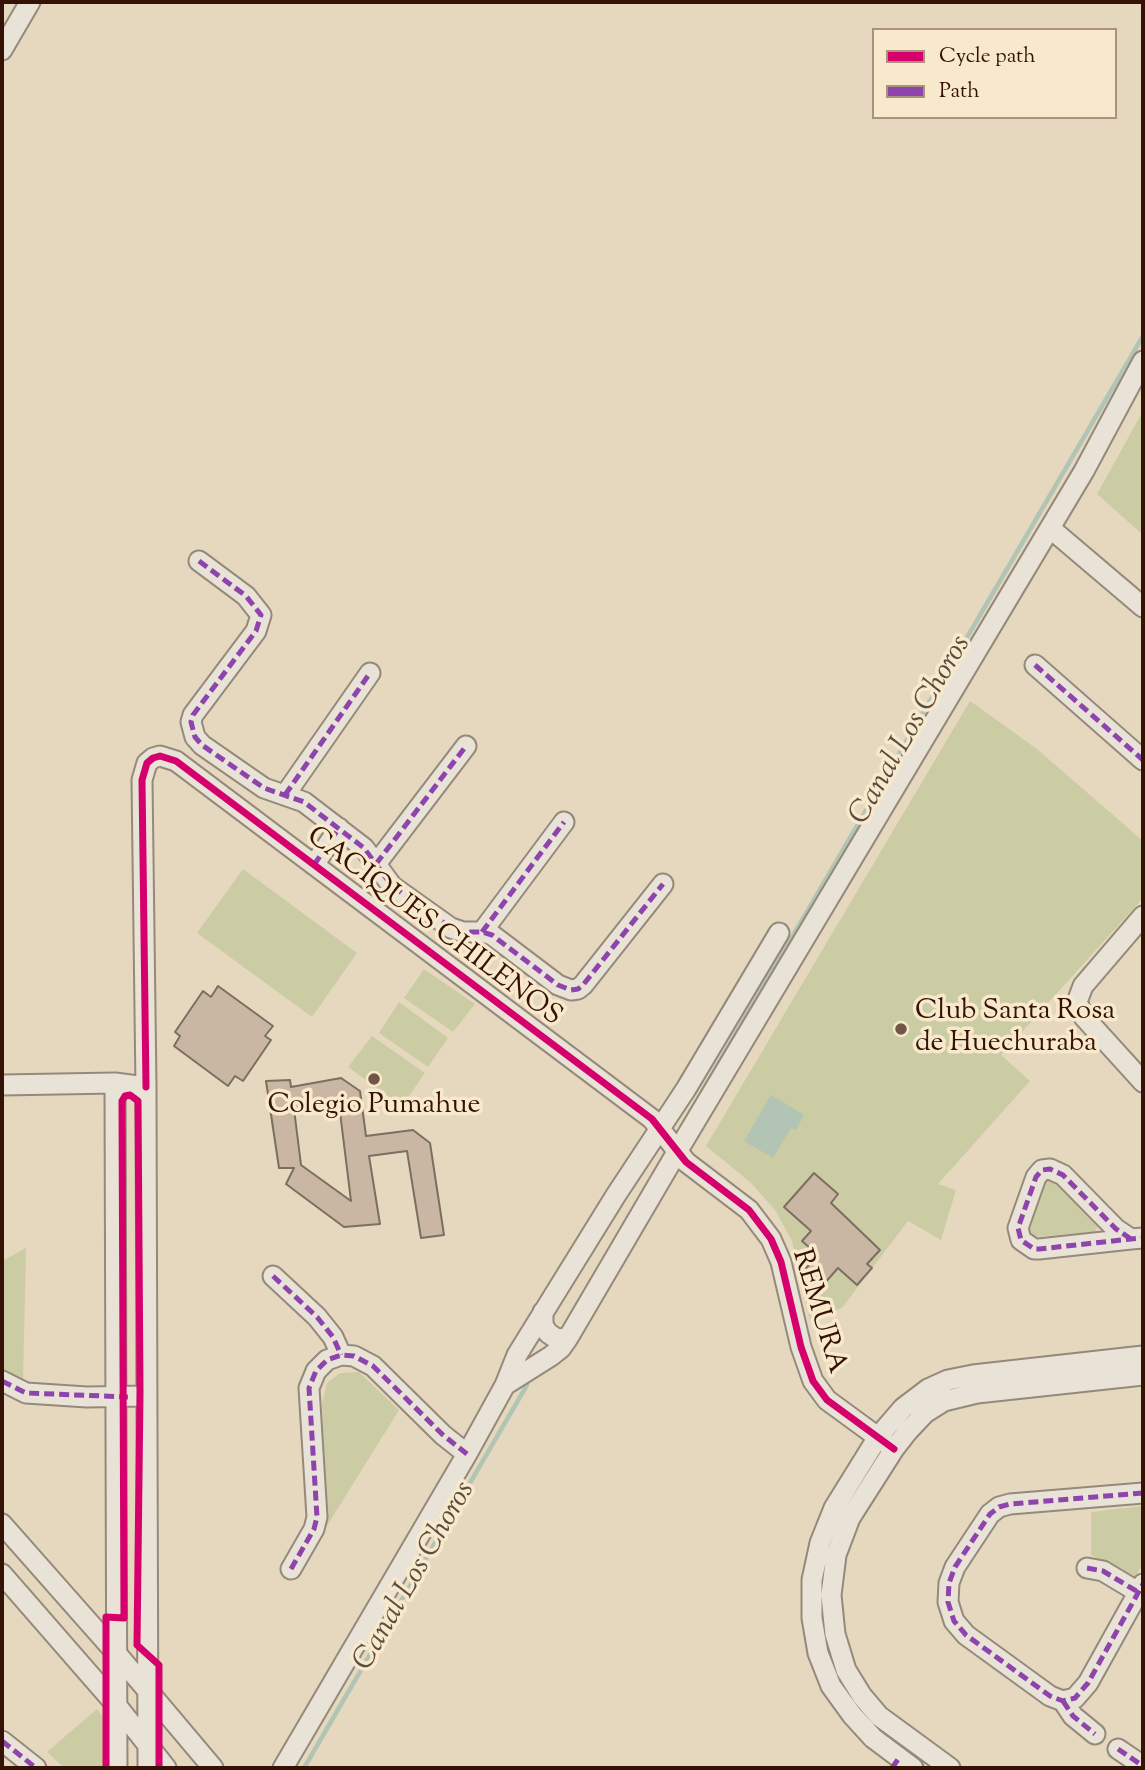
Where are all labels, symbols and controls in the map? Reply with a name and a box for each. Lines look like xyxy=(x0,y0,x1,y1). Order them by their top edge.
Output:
legend xyxy=(872,28,1117,119)
text: Cycle path xyxy=(939,42,1036,72)
text: Path xyxy=(939,77,980,107)
water label: Canal Los Choros xyxy=(843,630,981,832)
street label: CACIQUES CHILENOS xyxy=(299,821,567,1035)
place label: Club Santa Rosa de Huechuraba xyxy=(915,996,1115,1062)
marker: Club Santa Rosa de Huechuraba xyxy=(893,1021,909,1037)
marker: Colegio Pumahue xyxy=(366,1071,382,1087)
place label: Colegio Pumahue xyxy=(267,1090,481,1124)
street label: REMURA xyxy=(782,1246,852,1378)
water label: Canal Los Choros xyxy=(347,1476,485,1678)

